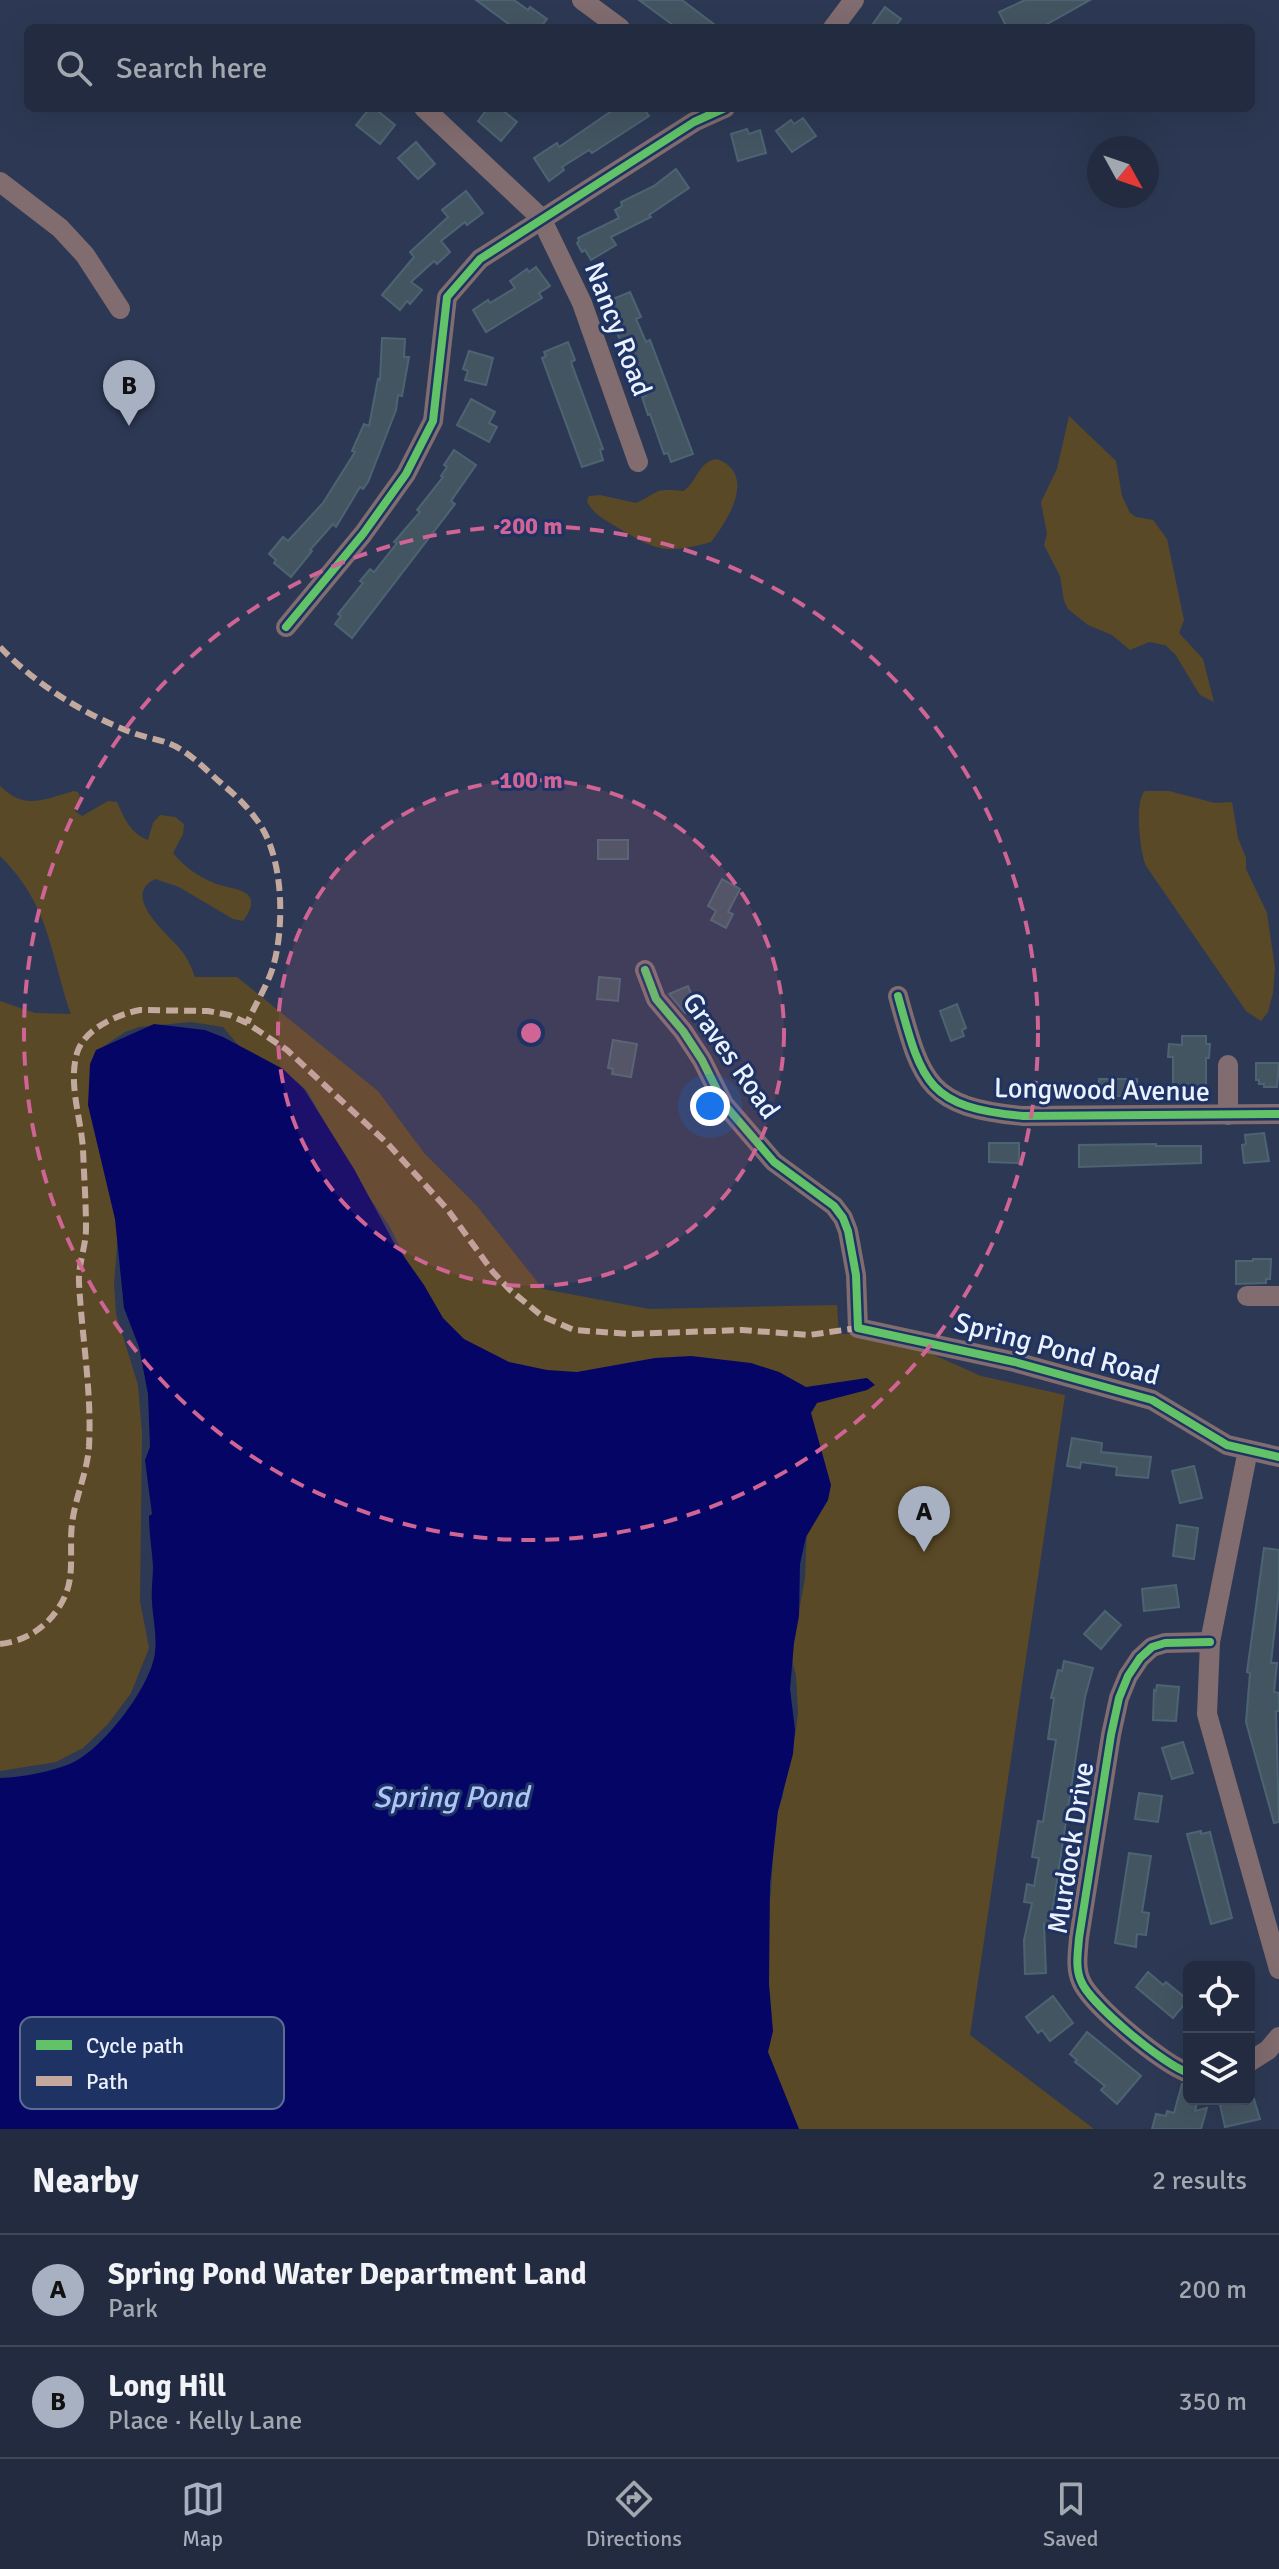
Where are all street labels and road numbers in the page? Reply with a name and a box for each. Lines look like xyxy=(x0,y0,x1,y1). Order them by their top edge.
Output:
street label: Nancy Road xyxy=(577,257,659,401)
street label: Graves Road xyxy=(675,986,787,1126)
street label: Longwood Avenue xyxy=(994,1071,1210,1109)
street label: Spring Pond Road xyxy=(951,1305,1163,1393)
street label: Murdock Drive xyxy=(1041,1760,1101,1936)

